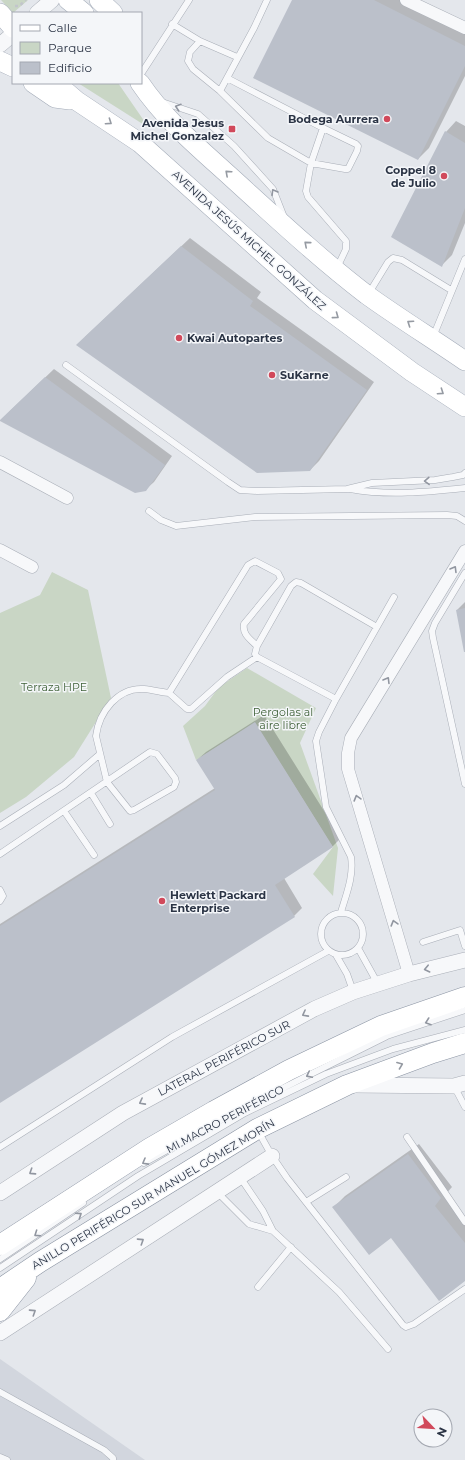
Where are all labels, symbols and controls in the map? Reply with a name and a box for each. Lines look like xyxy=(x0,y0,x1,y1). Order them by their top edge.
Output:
legend xyxy=(12,12,142,84)
text: Calle xyxy=(48,20,77,35)
text: Parque xyxy=(48,40,92,55)
text: Edificio xyxy=(48,60,92,75)
one-way arrow xyxy=(175,103,182,112)
place label: Bodega Aurrera xyxy=(288,112,379,126)
marker: Bodega Aurrera xyxy=(382,114,392,124)
place label: Avenida Jesus Michel Gonzalez xyxy=(130,116,224,143)
one-way arrow xyxy=(105,118,112,125)
marker: Avenida Jesus Michel Gonzalez xyxy=(227,124,237,134)
place label: Coppel 8 de Julio xyxy=(385,163,436,190)
street label: AVENIDA JESÚS MICHEL GONZÁLEZ xyxy=(169,167,329,313)
one-way arrow xyxy=(225,171,233,178)
marker: Coppel 8 de Julio xyxy=(439,171,449,181)
one-way arrow xyxy=(271,189,278,196)
one-way arrow xyxy=(304,242,311,249)
one-way arrow xyxy=(331,311,338,318)
one-way arrow xyxy=(407,321,414,328)
place label: Kwai Autopartes xyxy=(187,331,282,345)
marker: Kwai Autopartes xyxy=(174,333,184,343)
place label: SuKarne xyxy=(280,368,329,382)
marker: SuKarne xyxy=(267,370,277,380)
one-way arrow xyxy=(437,387,444,394)
one-way arrow xyxy=(424,476,430,485)
one-way arrow xyxy=(450,566,457,573)
one-way arrow xyxy=(382,677,389,684)
park label: Terraza HPE xyxy=(21,680,87,694)
park label: Pergolas al aire libre xyxy=(253,705,313,732)
one-way arrow xyxy=(353,795,362,802)
place label: Hewlett Packard Enterprise xyxy=(170,888,266,915)
marker: Hewlett Packard Enterprise xyxy=(157,896,167,906)
one-way arrow xyxy=(390,920,398,926)
one-way arrow xyxy=(424,965,430,973)
one-way arrow xyxy=(302,1009,310,1017)
street label: LATERAL PERIFÉRICO SUR xyxy=(155,1017,293,1099)
one-way arrow xyxy=(425,1018,432,1026)
one-way arrow xyxy=(396,1062,403,1070)
one-way arrow xyxy=(306,1070,314,1078)
street label: MI MACRO PERIFÉRICO xyxy=(164,1082,286,1156)
one-way arrow xyxy=(139,1098,146,1105)
street label: ANILLO PERIFÉRICO SUR MANUEL GÓMEZ MORÍN xyxy=(29,1116,277,1272)
one-way arrow xyxy=(142,1158,150,1165)
one-way arrow xyxy=(29,1167,36,1175)
one-way arrow xyxy=(75,1212,82,1220)
one-way arrow xyxy=(34,1229,41,1237)
one-way arrow xyxy=(137,1238,144,1246)
one-way arrow xyxy=(28,1310,35,1317)
north arrow xyxy=(413,1408,453,1448)
text: N xyxy=(434,1425,450,1439)

